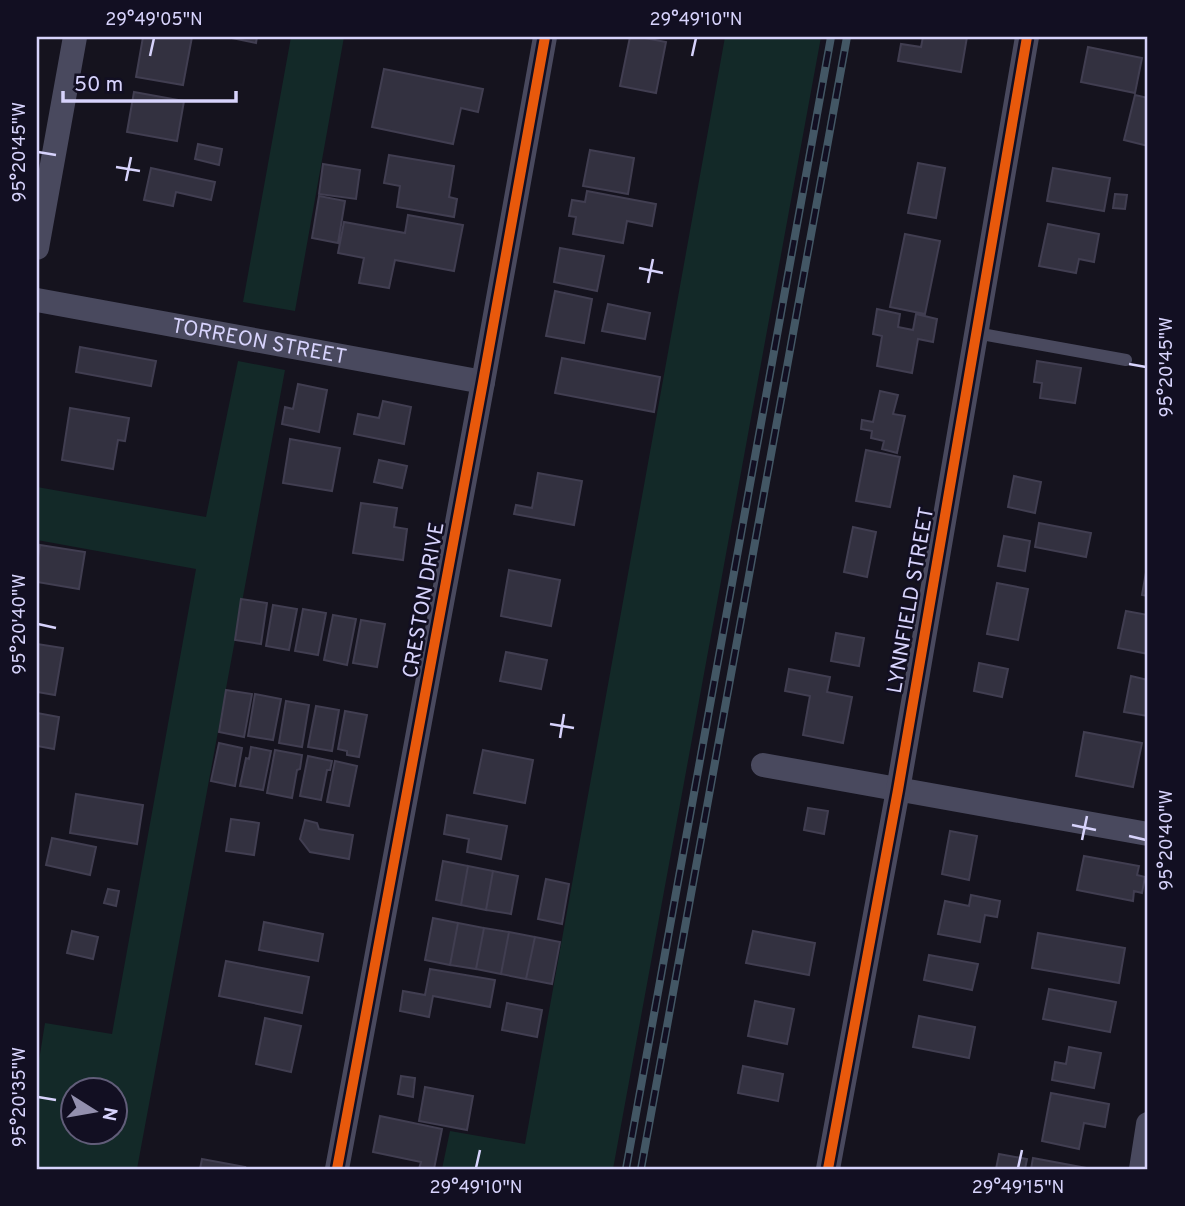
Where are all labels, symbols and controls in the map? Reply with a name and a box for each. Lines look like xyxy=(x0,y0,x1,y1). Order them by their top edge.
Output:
text: 29°49'05"N xyxy=(105,9,203,32)
text: 29°49'10"N xyxy=(650,9,742,32)
scale bar xyxy=(63,60,236,104)
text: 50 m xyxy=(74,72,123,99)
text: 95°20'45"W xyxy=(9,102,32,202)
street label: TORREON STREET xyxy=(169,313,349,372)
text: 95°20'45"W xyxy=(1156,317,1179,417)
street label: LYNNFIELD STREET xyxy=(882,505,941,696)
street label: CRESTON DRIVE xyxy=(397,520,452,680)
text: 95°20'40"W xyxy=(9,574,32,674)
text: 95°20'40"W xyxy=(1156,790,1179,890)
text: 95°20'35"W xyxy=(9,1047,32,1147)
north arrow xyxy=(60,1076,130,1146)
text: N xyxy=(96,1105,122,1123)
text: 29°49'10"N xyxy=(430,1177,522,1200)
text: 29°49'15"N xyxy=(972,1177,1064,1200)

